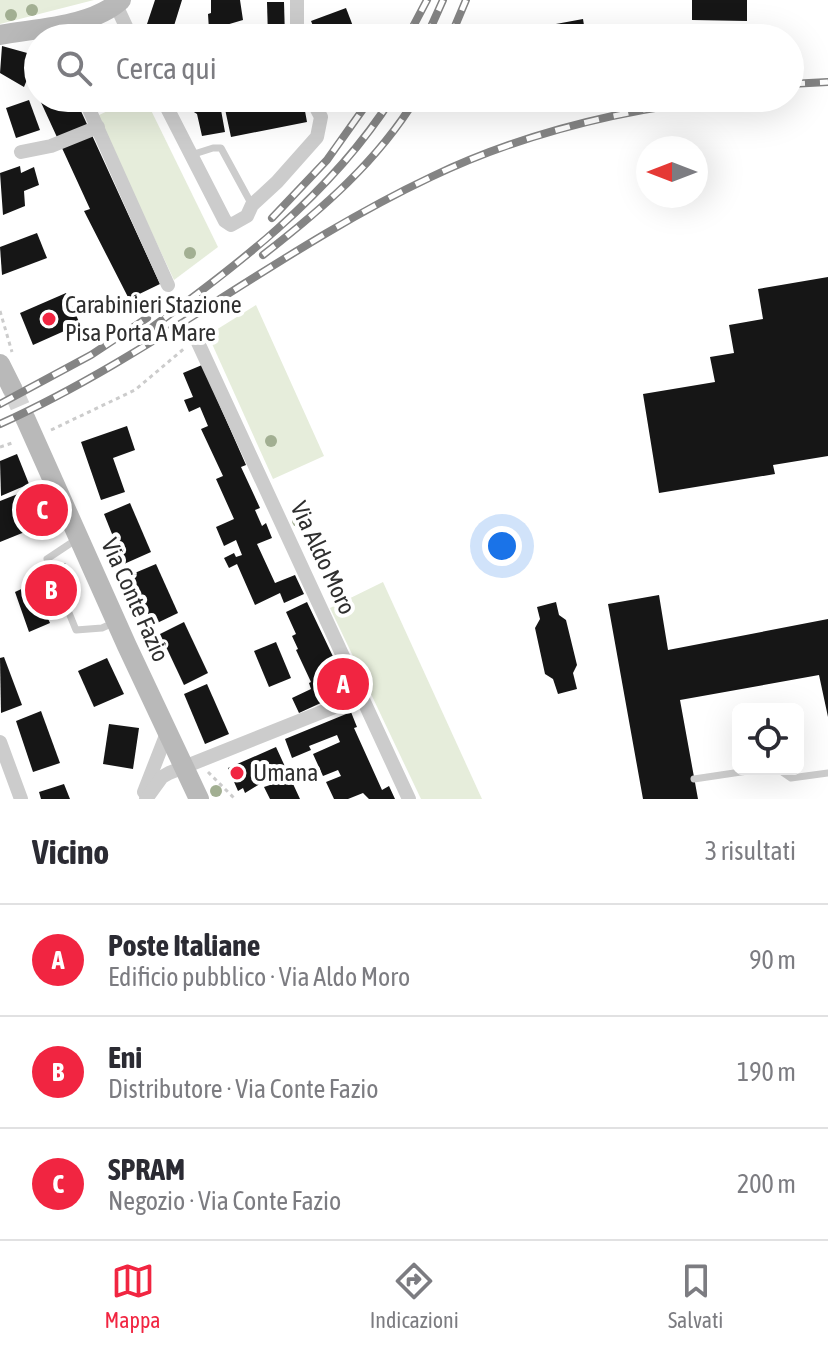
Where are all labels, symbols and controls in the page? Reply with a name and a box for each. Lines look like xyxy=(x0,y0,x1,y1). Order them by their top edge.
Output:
search box xyxy=(24,24,804,112)
icon: search xyxy=(52,46,96,90)
text: Cerca qui xyxy=(116,51,217,85)
north arrow xyxy=(636,136,708,208)
place label: Carabinieri Stazione Pisa Porta A Mare xyxy=(65,291,242,346)
marker: Carabinieri Stazione Pisa Porta A Mare xyxy=(40,310,58,328)
pin: C xyxy=(16,480,68,540)
street label: Via Aldo Moro xyxy=(286,497,361,618)
your location xyxy=(482,526,522,566)
street label: Via Conte Fazio xyxy=(96,534,175,666)
pin: B xyxy=(25,560,77,620)
pin: A xyxy=(317,654,369,714)
map controls xyxy=(732,703,804,775)
button: locate xyxy=(732,703,804,775)
place label: Umana xyxy=(253,759,318,786)
marker: Umana xyxy=(228,764,246,782)
text: Vicino xyxy=(32,832,109,871)
text: 3 risultati xyxy=(705,836,796,866)
text: Poste Italiane xyxy=(108,928,260,962)
text: A xyxy=(52,945,64,975)
text: 90 m xyxy=(749,945,796,975)
text: Edificio pubblico · Via Aldo Moro xyxy=(108,962,410,992)
text: Eni xyxy=(108,1040,142,1074)
text: B xyxy=(52,1057,64,1087)
text: 190 m xyxy=(737,1057,796,1087)
text: Distributore · Via Conte Fazio xyxy=(108,1074,378,1104)
text: SPRAM xyxy=(108,1152,185,1186)
text: C xyxy=(52,1169,64,1199)
text: 200 m xyxy=(737,1169,796,1199)
text: Negozio · Via Conte Fazio xyxy=(108,1186,341,1216)
tab: Mappa xyxy=(105,1259,161,1333)
tab: Indicazioni xyxy=(370,1259,459,1333)
tab: Salvati xyxy=(668,1259,723,1333)

